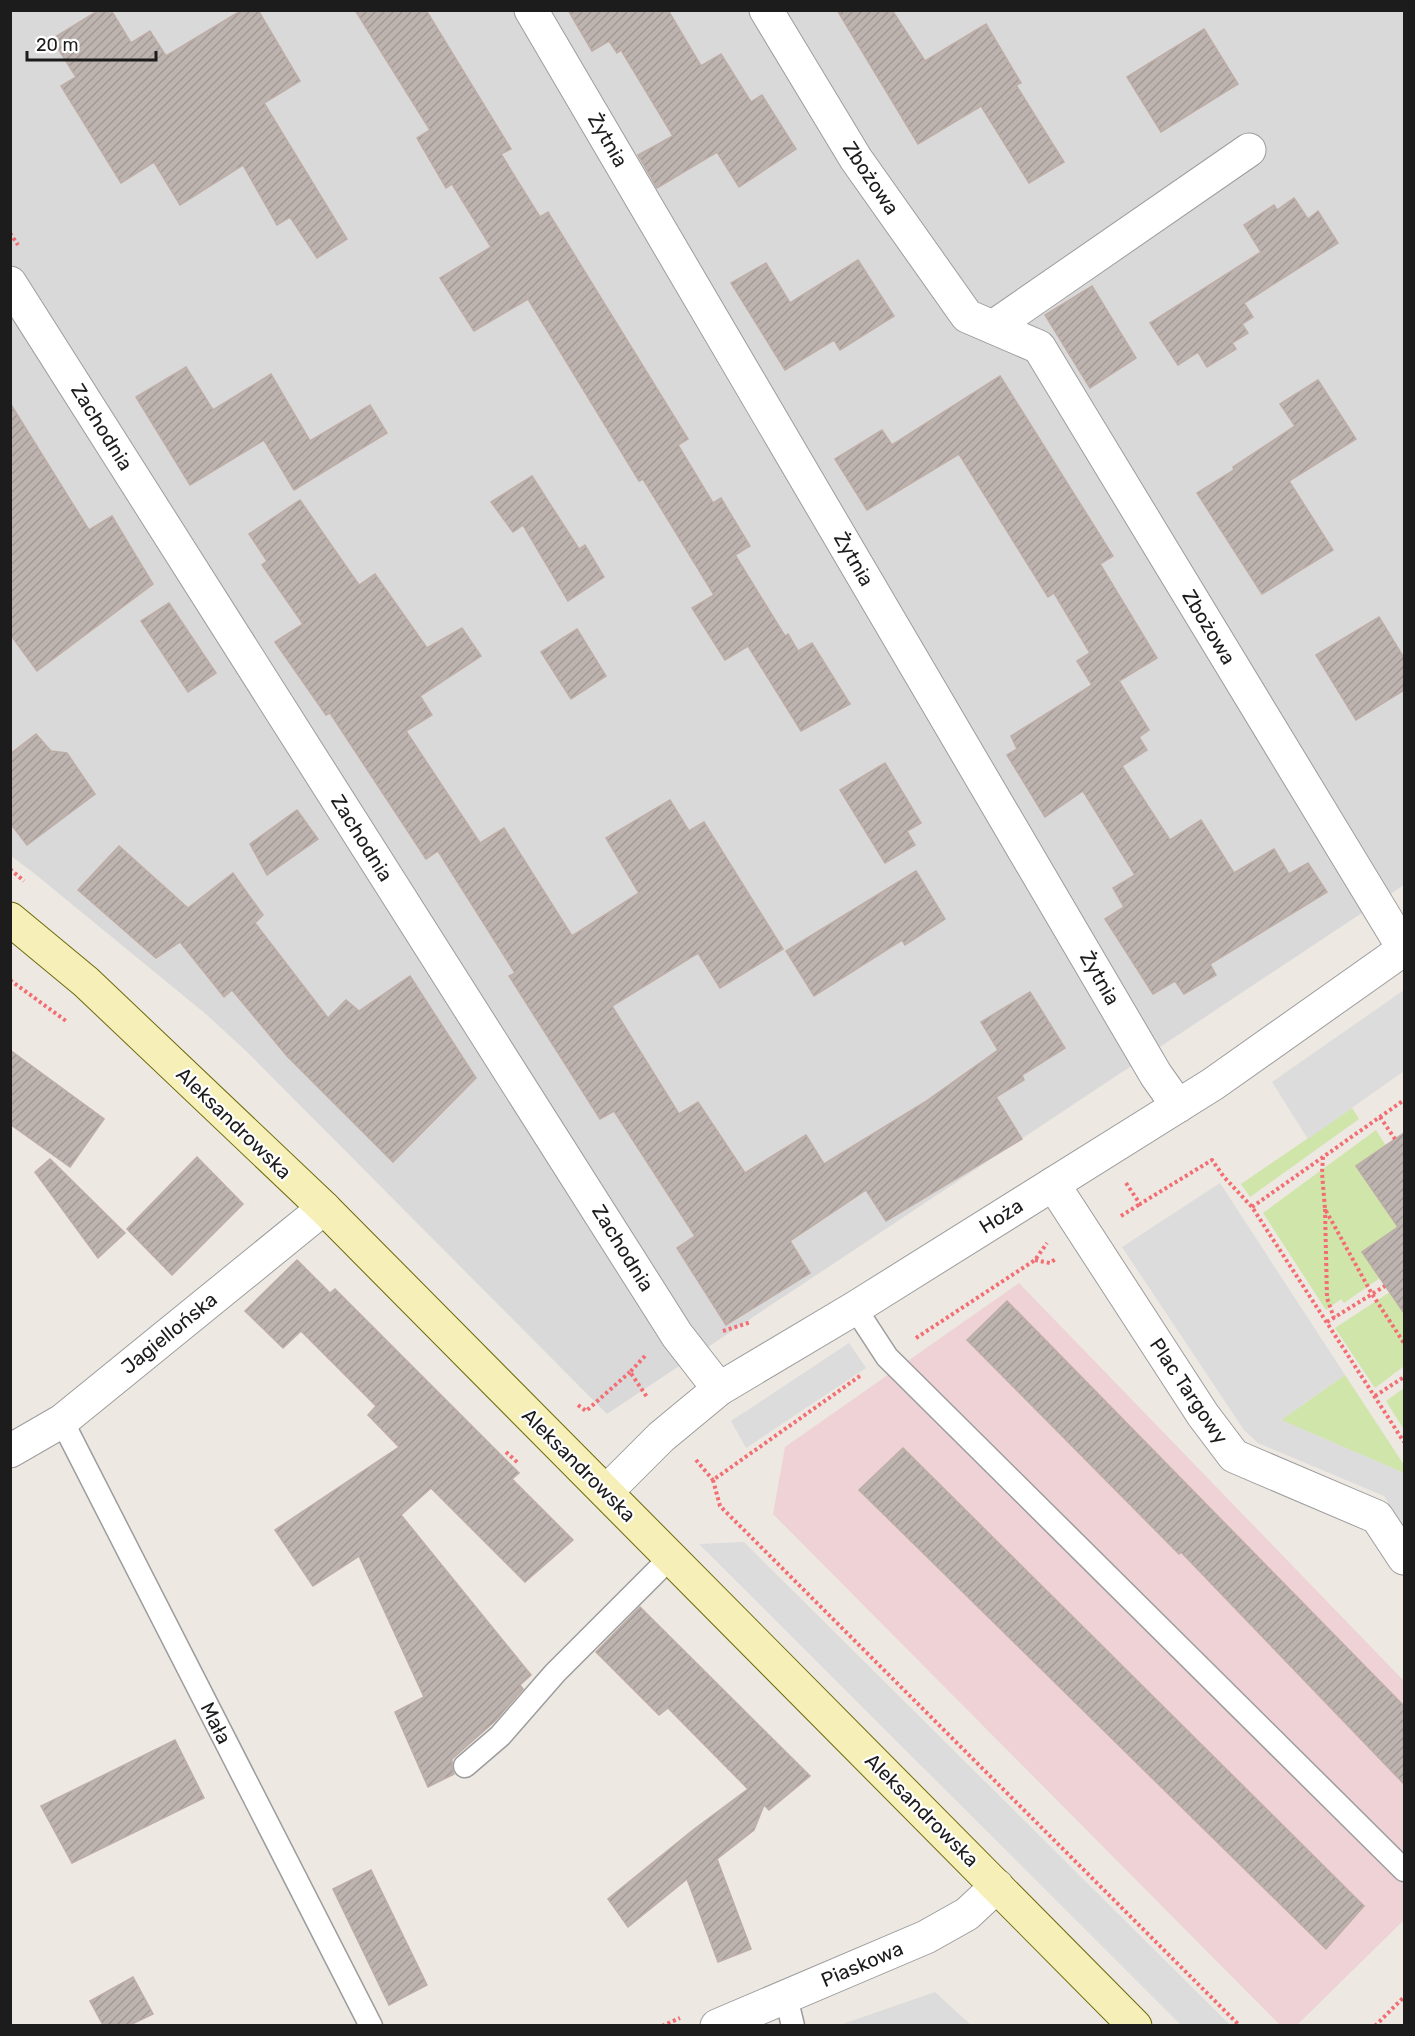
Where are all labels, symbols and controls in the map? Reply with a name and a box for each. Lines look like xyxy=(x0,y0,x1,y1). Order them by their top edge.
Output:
scale bar xyxy=(27,24,156,62)
text: 20 m xyxy=(36,34,78,56)
street label: Żytnia xyxy=(583,109,633,171)
street label: Zbożowa xyxy=(838,137,904,219)
street label: Zachodnia xyxy=(66,379,138,475)
street label: Żytnia xyxy=(829,528,879,590)
street label: Zbożowa xyxy=(1177,585,1241,669)
street label: Zachodnia xyxy=(326,790,398,886)
street label: Żytnia xyxy=(1075,947,1125,1009)
street label: Aleksandrowska xyxy=(171,1062,297,1184)
street label: Hoża xyxy=(975,1193,1027,1239)
street label: Zachodnia xyxy=(587,1200,659,1296)
street label: Jagiellońska xyxy=(116,1287,222,1379)
street label: Plac Targowy xyxy=(1145,1333,1233,1449)
street label: Aleksandrowska xyxy=(517,1403,641,1527)
street label: Mała xyxy=(195,1698,237,1748)
street label: Aleksandrowska xyxy=(860,1748,984,1872)
street label: Piaskowa xyxy=(817,1936,907,1992)

